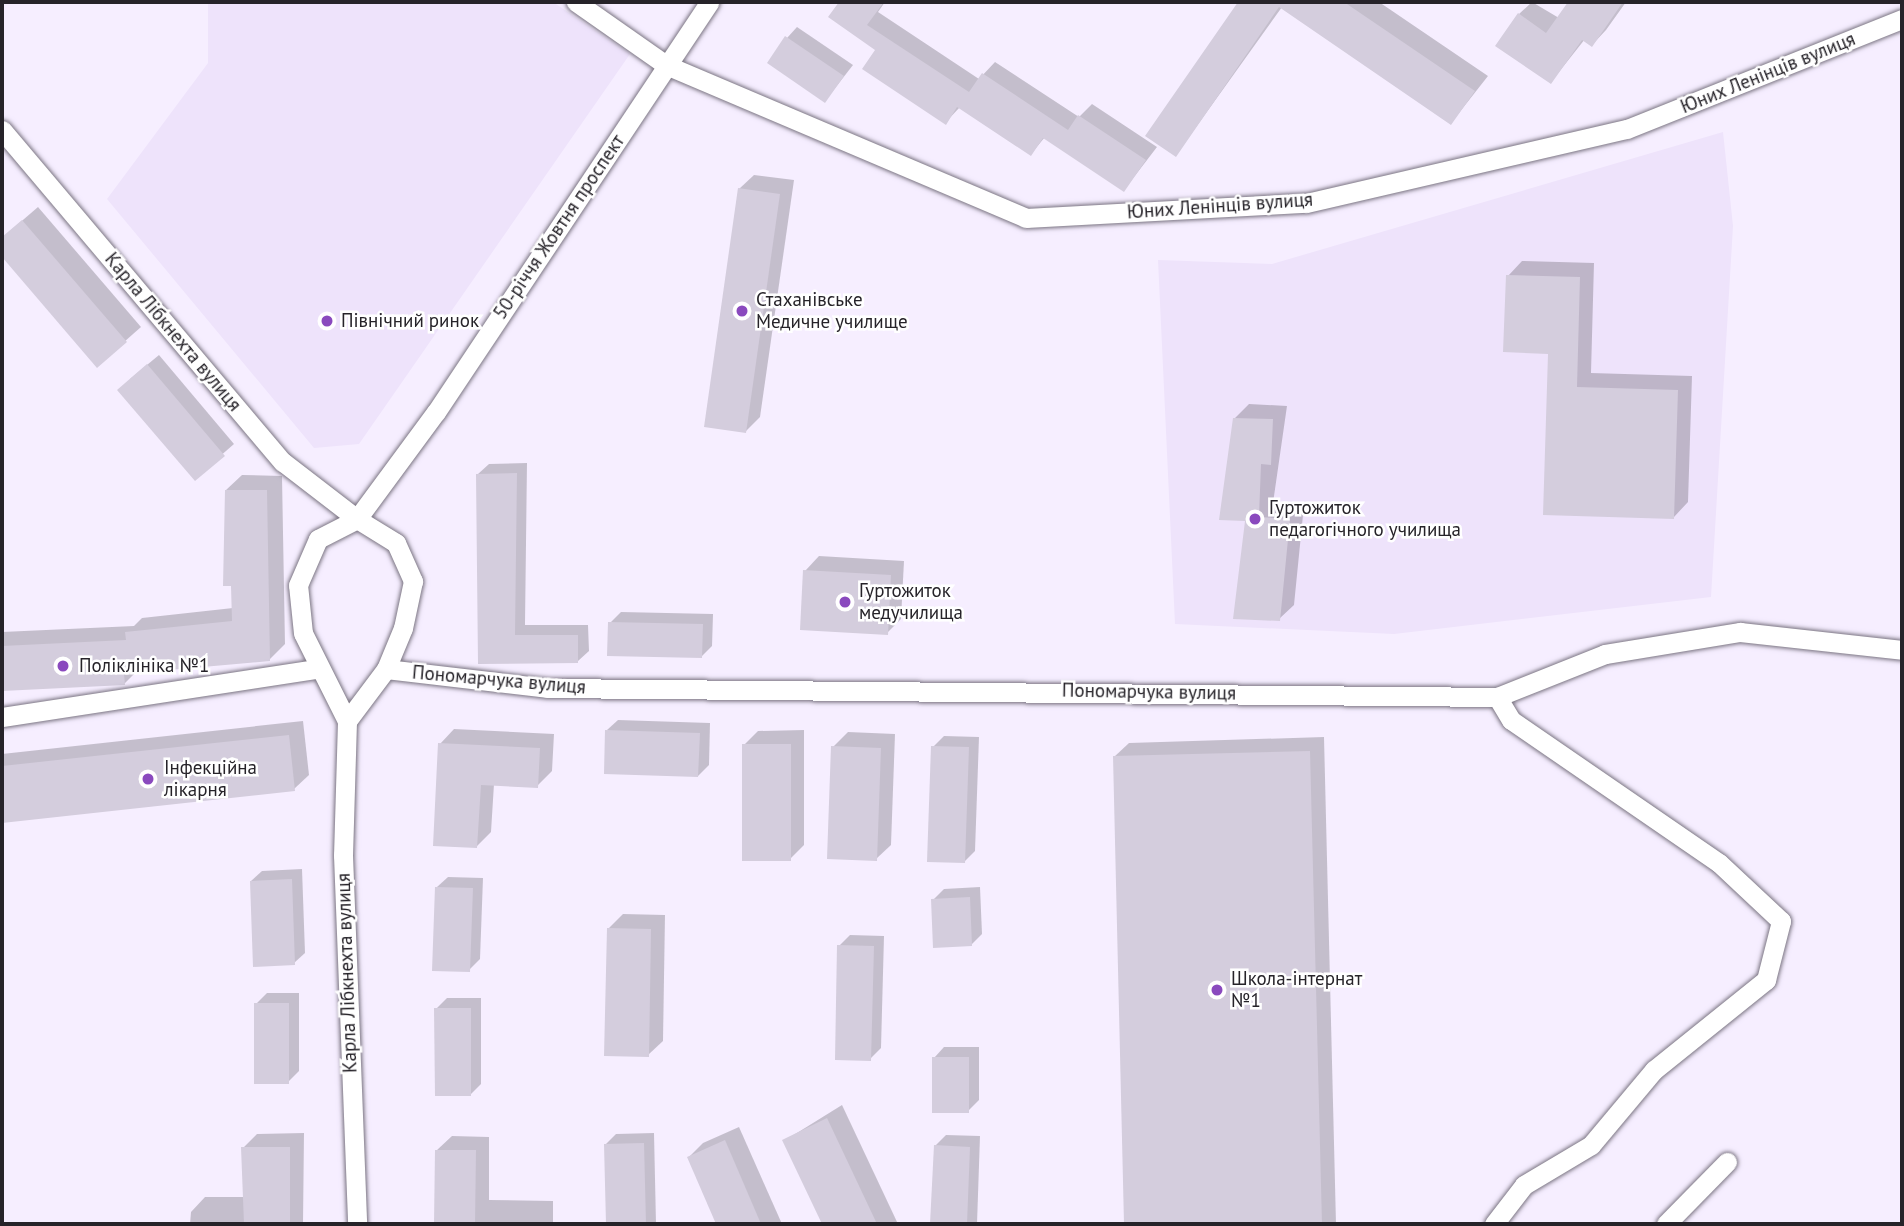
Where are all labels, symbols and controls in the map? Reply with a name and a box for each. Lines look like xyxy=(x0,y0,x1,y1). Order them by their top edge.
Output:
street label: Юних Ленінців вулиця xyxy=(1677,27,1859,119)
street label: 50-річчя Жовтня проспект xyxy=(489,130,629,324)
street label: Юних Ленінців вулиця xyxy=(1126,188,1314,224)
street label: Карла Лібкнехта вулиця xyxy=(100,248,246,416)
place label: Стаханівське Медичне училище xyxy=(756,289,908,333)
marker: Стаханівське Медичне училище xyxy=(734,303,750,319)
place label: Північний ринок xyxy=(341,310,479,332)
marker: Північний ринок xyxy=(319,313,335,329)
place label: Гуртожиток педагогічного училища xyxy=(1269,497,1461,541)
marker: Гуртожиток педагогічного училища xyxy=(1247,511,1263,527)
place label: Гуртожиток медучилища xyxy=(859,580,963,624)
marker: Гуртожиток медучилища xyxy=(837,594,853,610)
place label: Поліклініка №1 xyxy=(79,655,209,677)
marker: Поліклініка №1 xyxy=(53,656,73,676)
street label: Пономарчука вулиця xyxy=(411,661,587,699)
street label: Пономарчука вулиця xyxy=(1062,679,1236,705)
place label: Інфекційна лікарня xyxy=(164,757,257,801)
marker: Інфекційна лікарня xyxy=(138,769,158,789)
street label: Карла Лібкнехта вулиця xyxy=(332,873,362,1073)
place label: Школа-інтернат №1 xyxy=(1231,968,1362,1012)
marker: Школа-інтернат №1 xyxy=(1209,982,1225,998)

